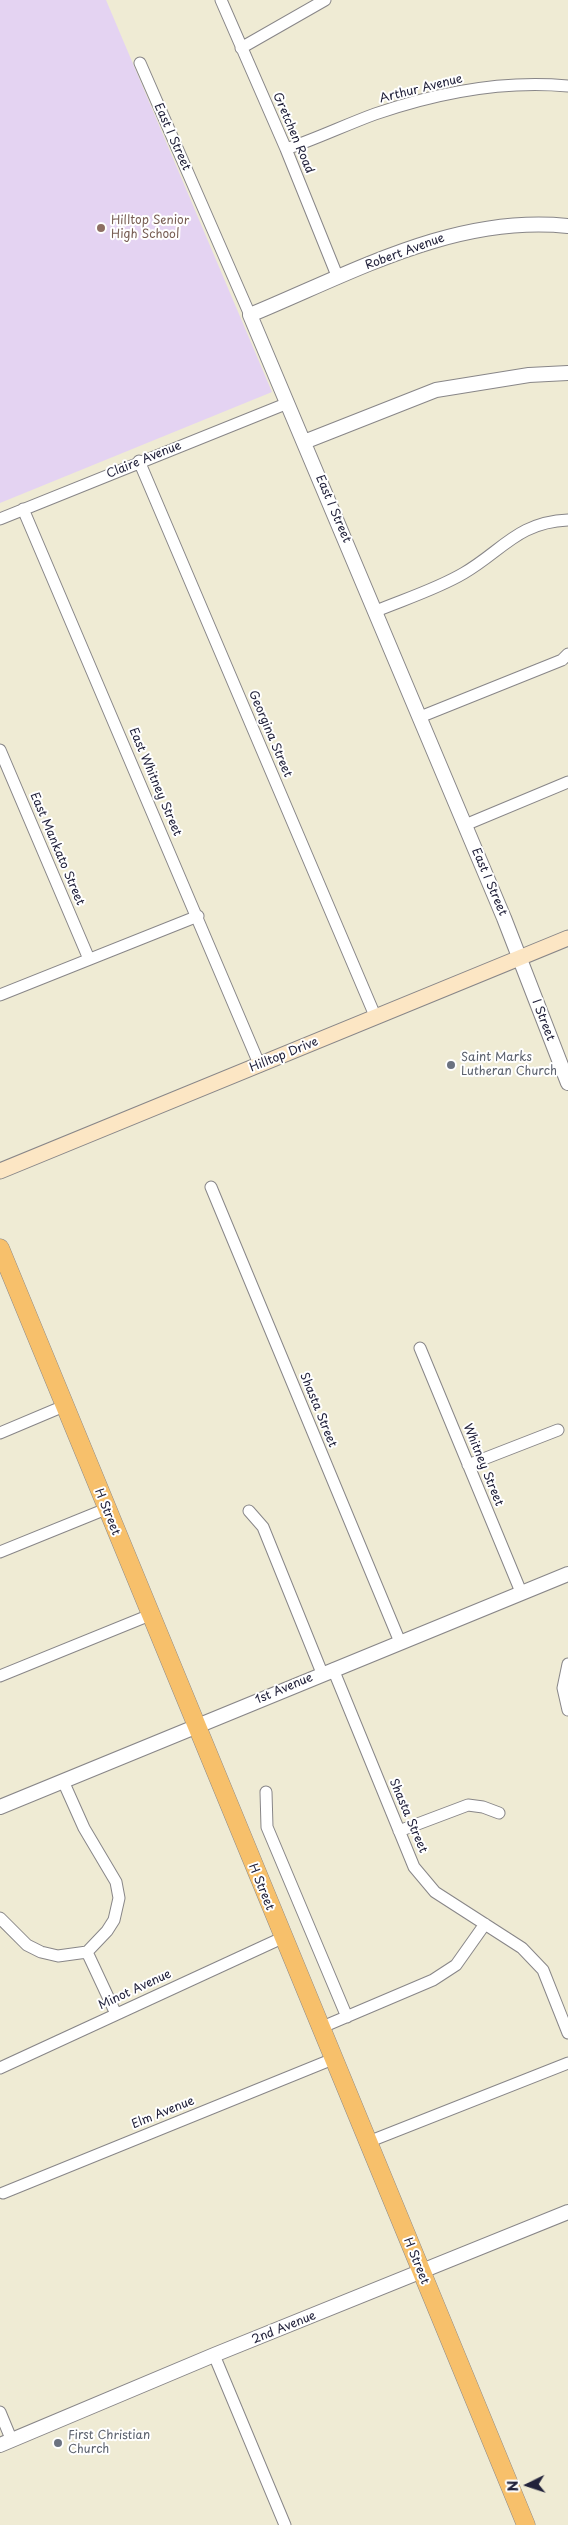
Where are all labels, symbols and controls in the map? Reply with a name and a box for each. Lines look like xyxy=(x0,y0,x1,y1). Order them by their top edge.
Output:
street label: Arthur Avenue xyxy=(378,72,464,106)
street label: Gretchen Road xyxy=(269,90,317,176)
street label: East I Street xyxy=(151,101,193,173)
place label: Hilltop Senior High School xyxy=(111,214,189,242)
marker: Hilltop Senior High School xyxy=(95,222,107,234)
street label: Robert Avenue xyxy=(363,231,447,273)
street label: Claire Avenue xyxy=(105,438,183,482)
street label: East I Street xyxy=(312,473,354,545)
street label: Georgina Street xyxy=(245,688,295,780)
street label: East Whitney Street xyxy=(126,726,184,838)
street label: East Mankato Street xyxy=(27,790,87,908)
street label: East I Street xyxy=(468,846,510,918)
street label: I Street xyxy=(528,997,558,1043)
street label: Hilltop Drive xyxy=(248,1035,320,1075)
place label: Saint Marks Lutheran Church xyxy=(461,1051,557,1079)
marker: Saint Marks Lutheran Church xyxy=(445,1059,457,1071)
street label: Shasta Street xyxy=(296,1371,340,1449)
street label: Whitney Street xyxy=(460,1422,506,1508)
street label: H Street xyxy=(91,1487,123,1537)
street label: 1st Avenue xyxy=(253,1670,315,1708)
street label: Shasta Street xyxy=(386,1777,430,1855)
street label: H Street xyxy=(245,1862,277,1912)
street label: Minot Avenue xyxy=(96,1967,174,2013)
street label: Elm Avenue xyxy=(130,2094,196,2132)
street label: H Street xyxy=(400,2236,432,2286)
street label: 2nd Avenue xyxy=(250,2309,318,2347)
place label: First Christian Church xyxy=(68,2429,150,2457)
marker: First Christian Church xyxy=(52,2437,64,2449)
north arrow xyxy=(503,2460,553,2510)
text: N xyxy=(502,2480,523,2492)

